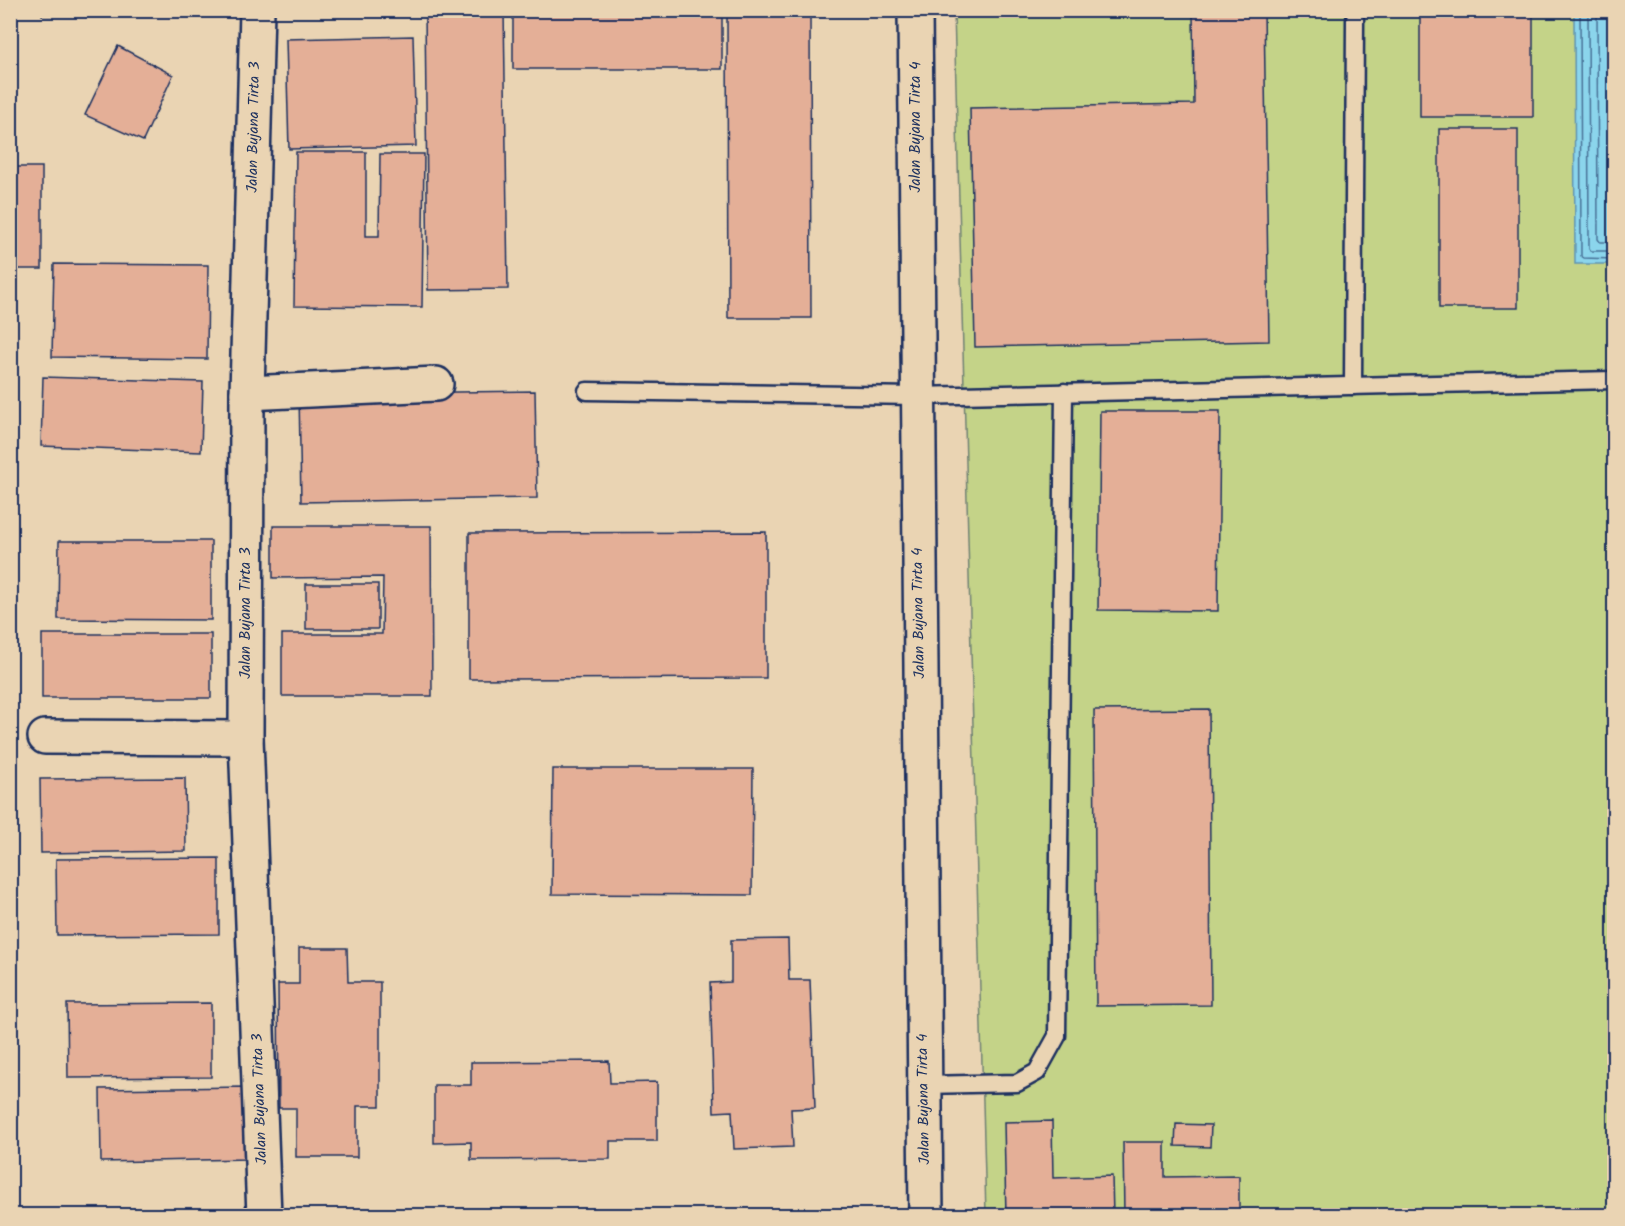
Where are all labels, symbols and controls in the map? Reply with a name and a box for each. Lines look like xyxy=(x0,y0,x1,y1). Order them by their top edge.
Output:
street label: Jalan Bujana Tirta 3 xyxy=(241,61,267,193)
street label: Jalan Bujana Tirta 4 xyxy=(904,61,928,193)
street label: Jalan Bujana Tirta 3 xyxy=(234,547,258,679)
street label: Jalan Bujana Tirta 4 xyxy=(906,547,932,679)
street label: Jalan Bujana Tirta 3 xyxy=(246,1032,274,1165)
street label: Jalan Bujana Tirta 4 xyxy=(911,1033,937,1165)

